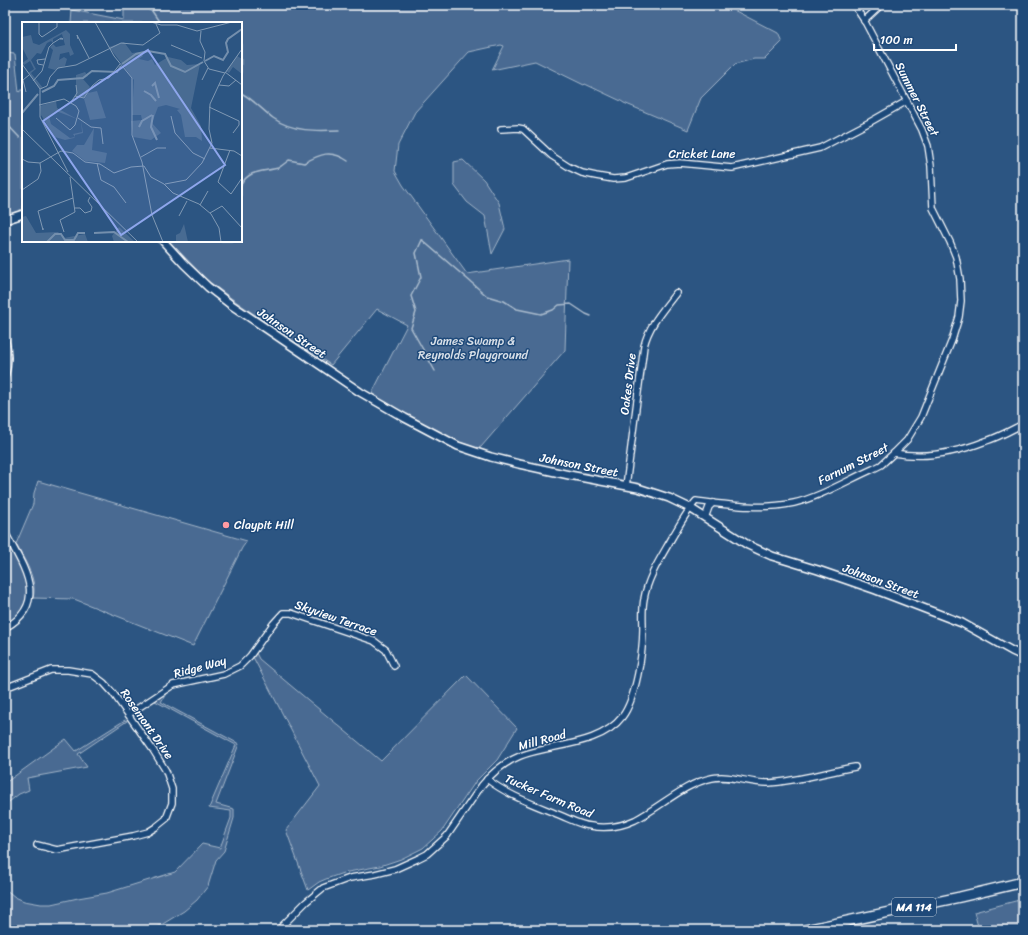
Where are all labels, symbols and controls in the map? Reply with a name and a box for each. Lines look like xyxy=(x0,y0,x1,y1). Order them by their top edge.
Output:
inset map xyxy=(22,22,242,242)
scale bar xyxy=(874,26,956,52)
text: 100 m xyxy=(880,29,913,51)
street label: Summer Street xyxy=(889,58,946,141)
street label: Cricket Lane xyxy=(669,143,735,165)
street label: Johnson Street xyxy=(252,301,331,364)
park label: James Swamp & Reynolds Playground xyxy=(418,330,529,366)
street label: Oakes Drive xyxy=(613,352,643,416)
street label: Farnum Street xyxy=(814,436,893,491)
street label: Johnson Street xyxy=(537,446,620,483)
place label: Claypit Hill xyxy=(234,514,294,536)
marker: Claypit Hill xyxy=(221,520,231,530)
street label: Johnson Street xyxy=(839,557,922,605)
street label: Skyview Terrace xyxy=(292,594,380,642)
street label: Ridge Way xyxy=(171,649,230,685)
street label: Rosemont Drive xyxy=(114,684,180,764)
street label: Mill Road xyxy=(516,723,569,757)
street label: Tucker Farm Road xyxy=(501,767,597,825)
road number: MA 114 xyxy=(892,898,936,916)

